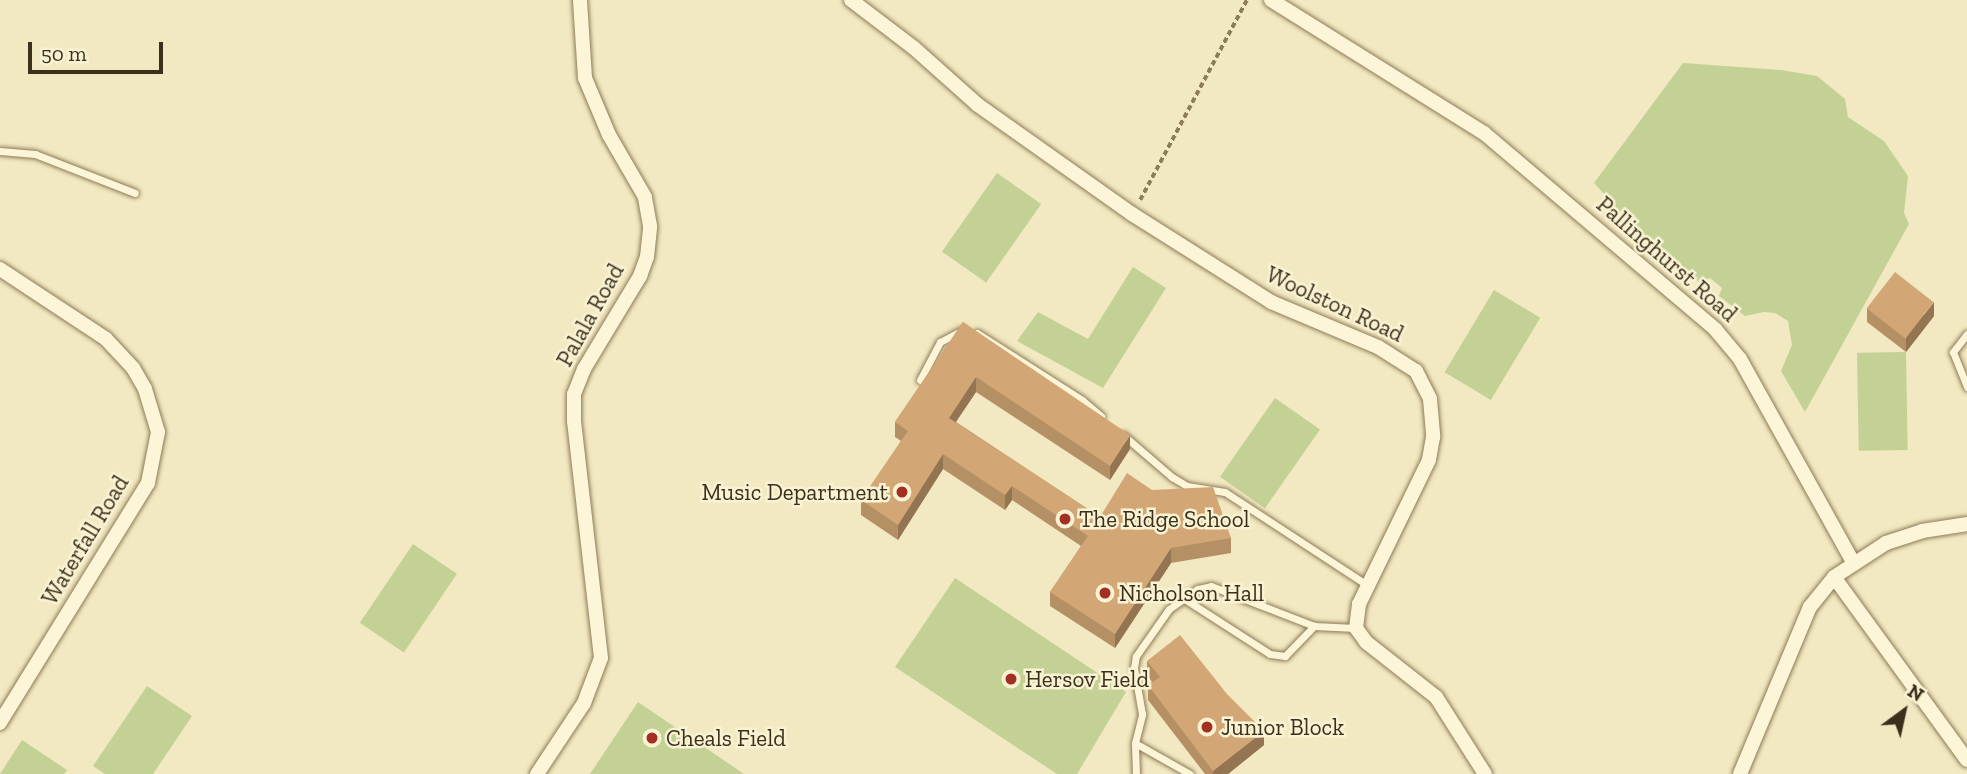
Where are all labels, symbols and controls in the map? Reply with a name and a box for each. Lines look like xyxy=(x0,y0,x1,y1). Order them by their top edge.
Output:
scale bar xyxy=(32,28,166,72)
text: 50 m xyxy=(41,41,87,66)
street label: Pallinghurst Road xyxy=(1591,190,1743,328)
street label: Palala Road xyxy=(550,259,630,371)
street label: Woolston Road xyxy=(1262,260,1408,348)
street label: Waterfall Road xyxy=(36,470,134,610)
place label: Music Department xyxy=(702,478,888,506)
marker: Music Department xyxy=(894,484,910,500)
place label: The Ridge School xyxy=(1079,505,1250,533)
marker: The Ridge School xyxy=(1057,511,1073,527)
place label: Nicholson Hall xyxy=(1119,579,1264,607)
marker: Nicholson Hall xyxy=(1097,585,1113,601)
place label: Hersov Field xyxy=(1025,665,1150,693)
marker: Hersov Field xyxy=(1003,671,1019,687)
north arrow xyxy=(1869,676,1939,746)
text: N xyxy=(1903,679,1928,707)
place label: Junior Block xyxy=(1221,713,1344,741)
marker: Junior Block xyxy=(1199,719,1215,735)
place label: Cheals Field xyxy=(666,724,786,752)
marker: Cheals Field xyxy=(644,730,660,746)

